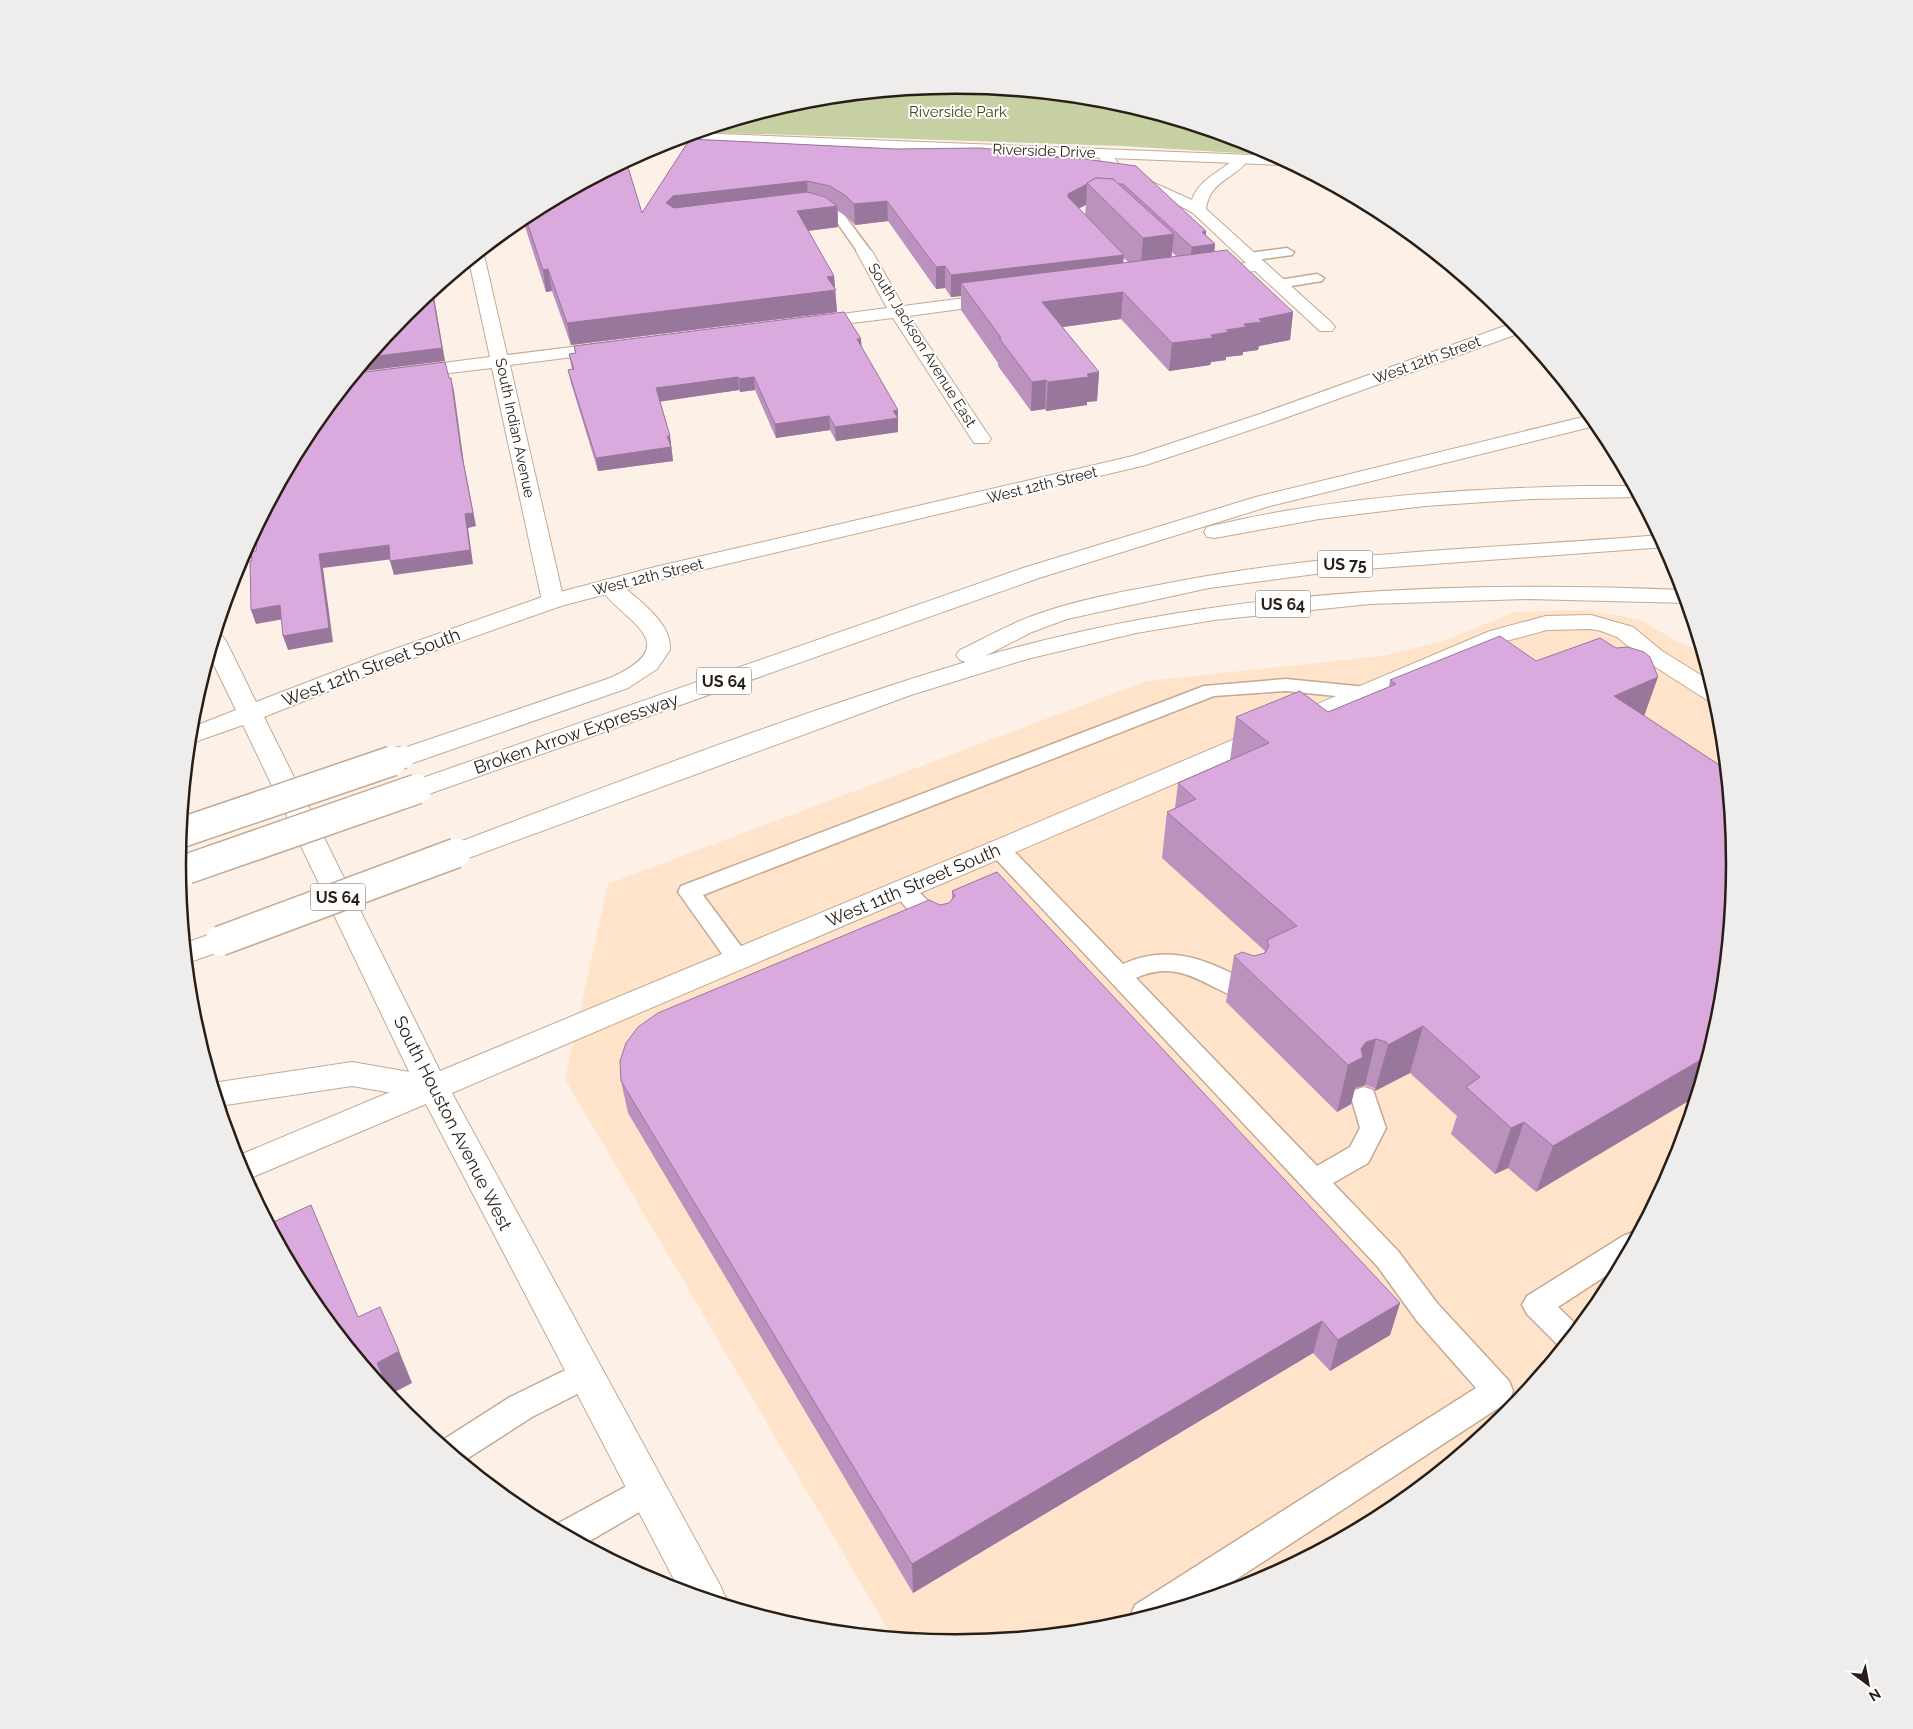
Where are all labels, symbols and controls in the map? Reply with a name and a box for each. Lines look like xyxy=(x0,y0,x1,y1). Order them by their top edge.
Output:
park label: Riverside Park xyxy=(909,103,1007,121)
street label: Riverside Drive xyxy=(992,140,1096,162)
street label: South Jackson Avenue East xyxy=(864,260,980,430)
street label: West 12th Street xyxy=(1371,332,1483,388)
street label: South Indian Avenue xyxy=(491,356,539,500)
street label: West 12th Street xyxy=(985,463,1099,507)
road number: US 75 xyxy=(1318,550,1372,578)
street label: West 12th Street xyxy=(591,555,705,599)
road number: US 64 xyxy=(1256,590,1310,618)
street label: West 12th Street South xyxy=(279,623,463,711)
road number: US 64 xyxy=(696,668,752,694)
street label: Broken Arrow Expressway xyxy=(471,688,681,778)
street label: West 11th Street South xyxy=(823,839,1003,931)
road number: US 64 xyxy=(310,884,366,910)
street label: South Houston Avenue West xyxy=(390,1012,516,1234)
north arrow xyxy=(1843,1659,1893,1709)
text: N xyxy=(1866,1685,1884,1705)

